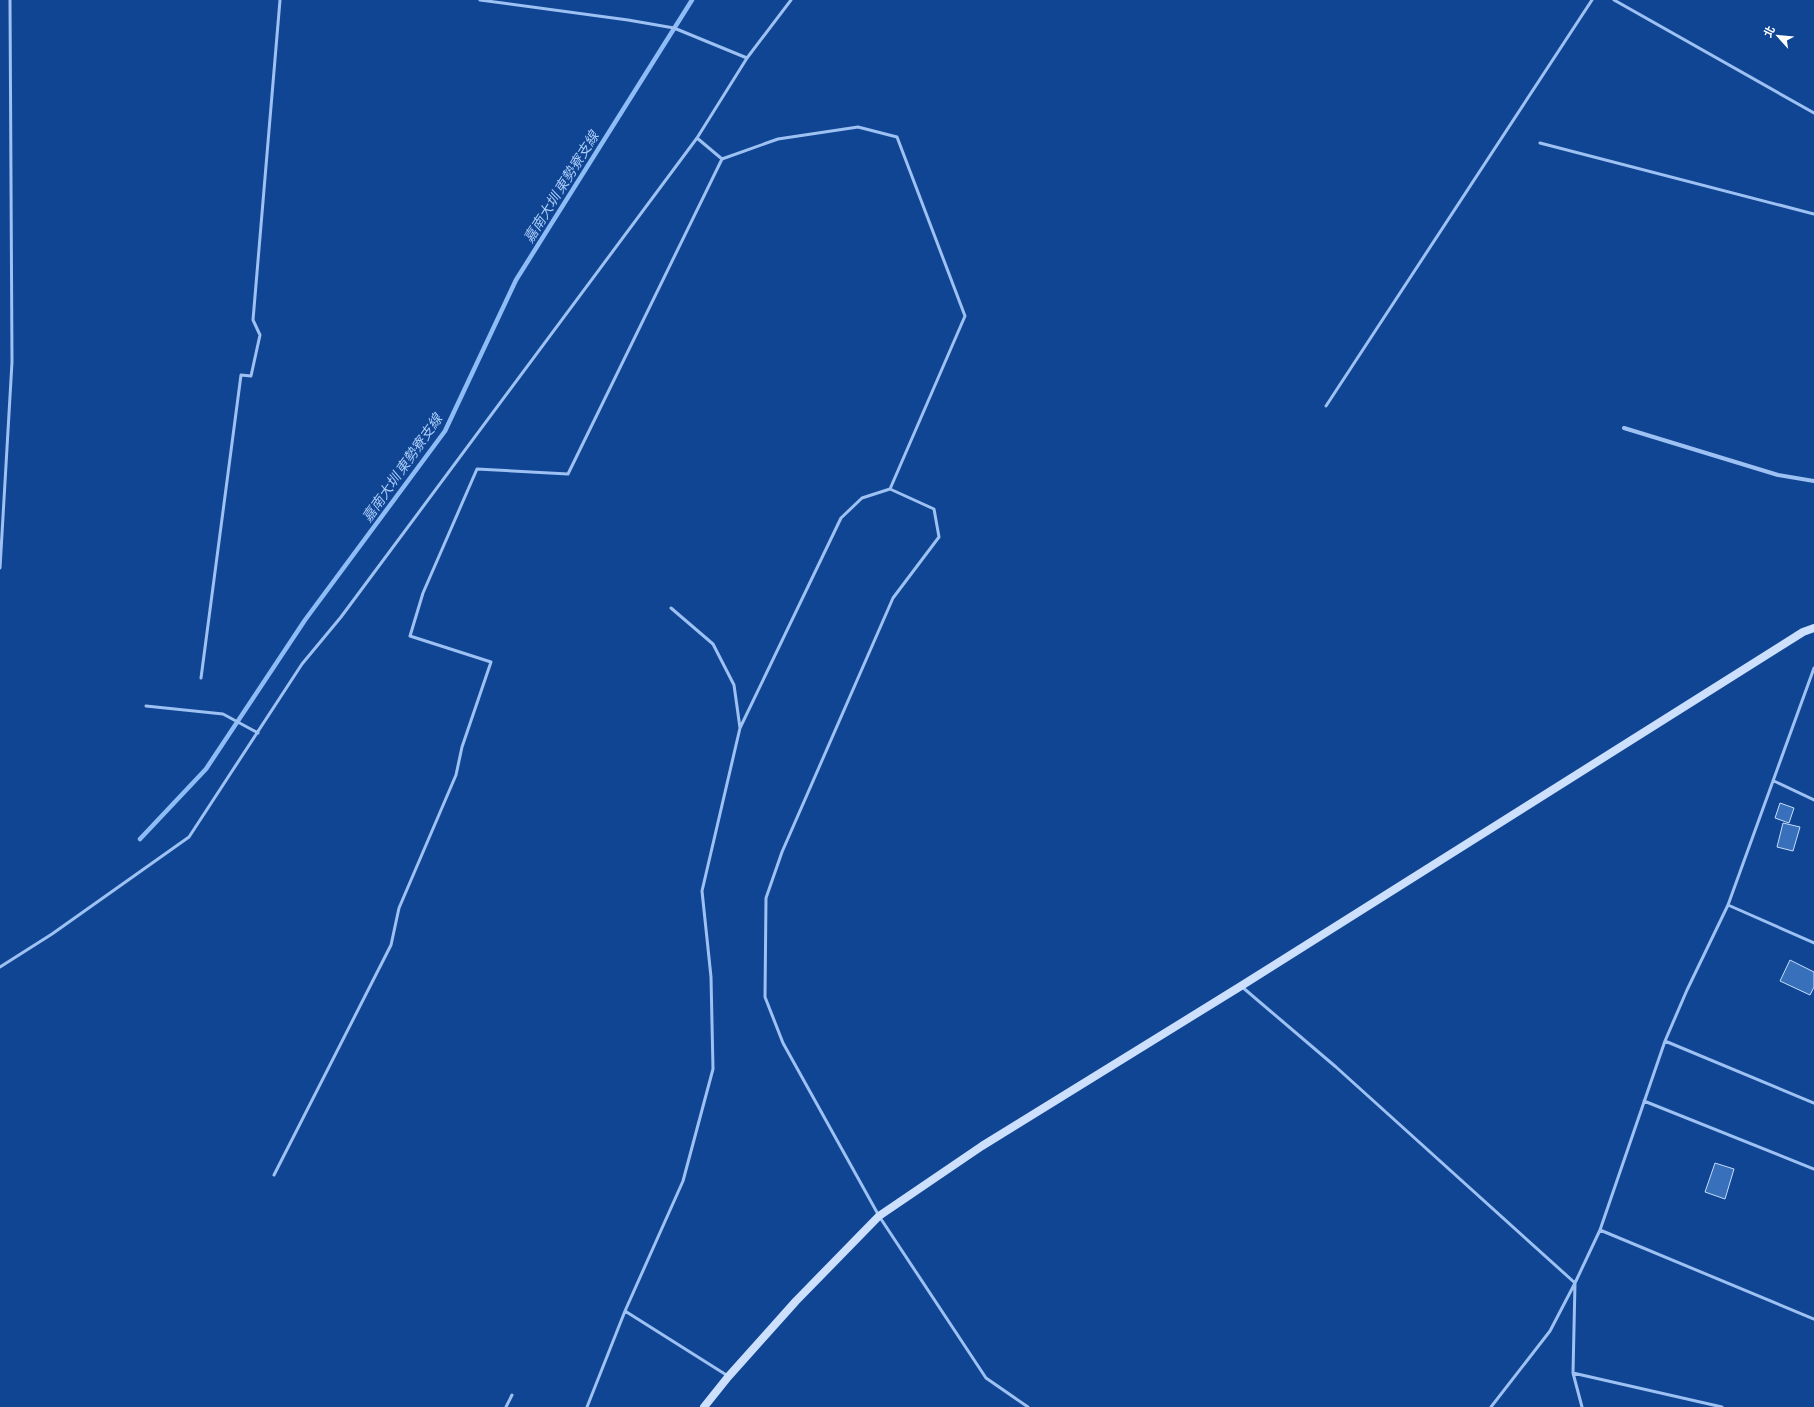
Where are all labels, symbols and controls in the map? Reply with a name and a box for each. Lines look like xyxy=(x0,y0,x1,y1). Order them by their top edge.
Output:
north arrow xyxy=(1758,16,1798,56)
text: 北 xyxy=(1761,24,1777,39)
water label: 嘉南大圳 東勢寮支線 xyxy=(520,127,603,245)
water label: 嘉南大圳 東勢寮支線 xyxy=(359,409,446,525)

